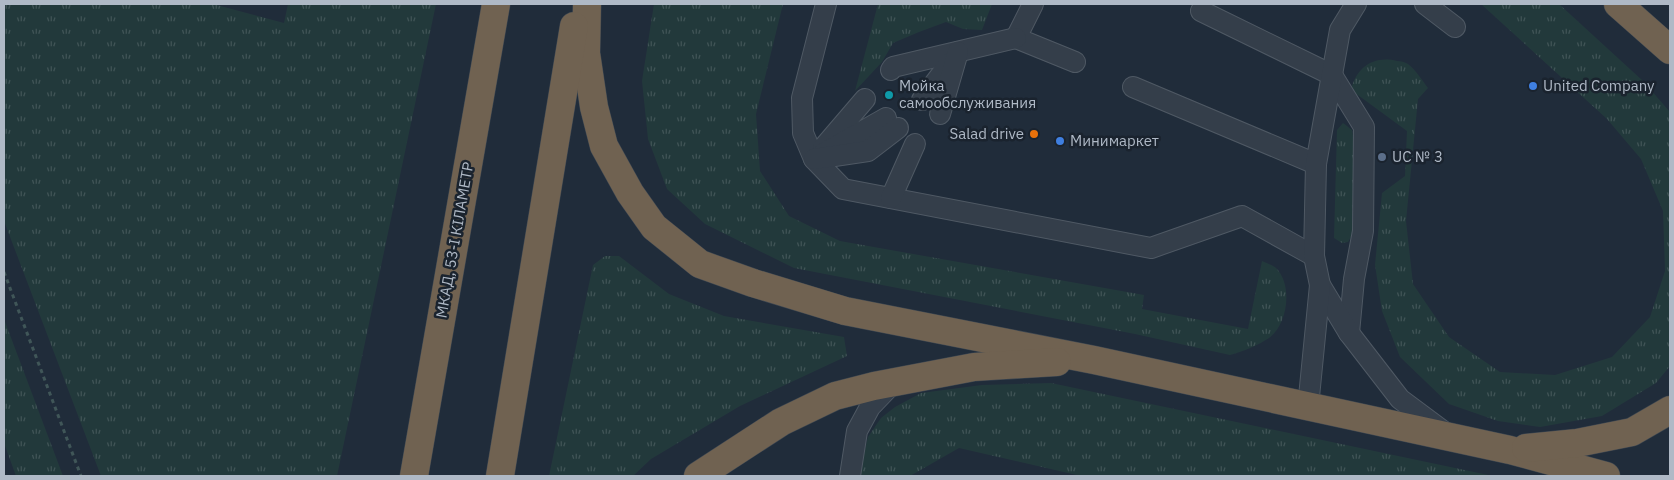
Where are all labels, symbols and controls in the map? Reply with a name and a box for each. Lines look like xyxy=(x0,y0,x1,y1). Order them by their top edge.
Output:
place label: Мойка самообслуживания xyxy=(899,76,1036,112)
place label: United Company xyxy=(1543,76,1655,95)
marker: United Company xyxy=(1527,80,1539,92)
marker: Мойка самообслуживания xyxy=(883,89,895,101)
place label: Salad drive xyxy=(949,124,1024,143)
marker: Salad drive xyxy=(1028,128,1040,140)
place label: Минимаркет xyxy=(1070,131,1159,150)
marker: Минимаркет xyxy=(1054,135,1066,147)
place label: UC № 3 xyxy=(1392,147,1443,166)
marker: UC № 3 xyxy=(1376,151,1388,163)
street label: МКАД, 53-І КІЛАМЕТР xyxy=(431,160,478,319)

